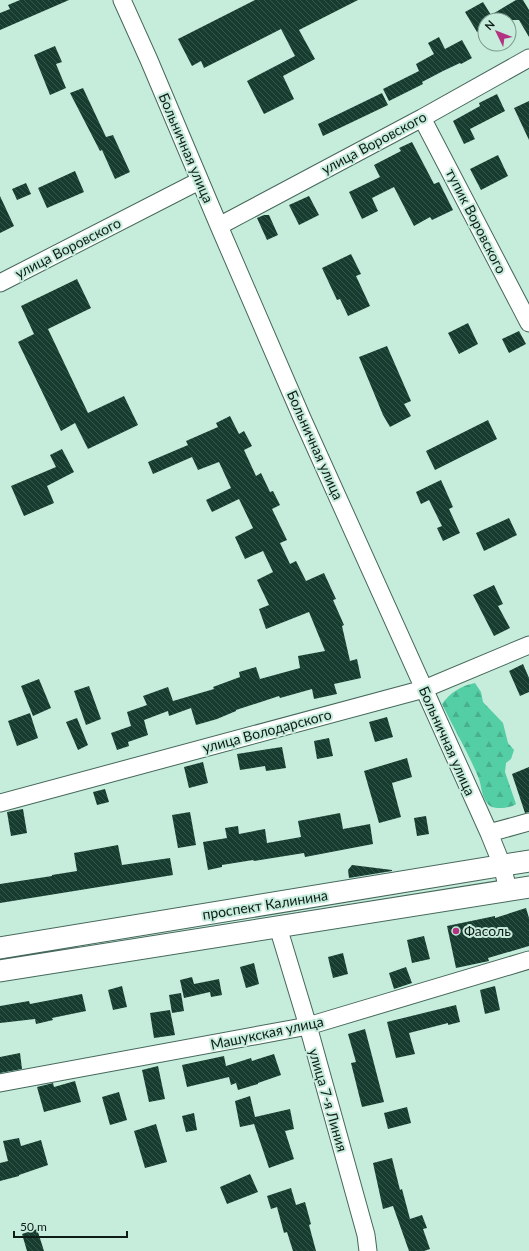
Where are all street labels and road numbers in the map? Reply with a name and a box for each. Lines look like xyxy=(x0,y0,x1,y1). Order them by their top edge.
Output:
street label: Больничная улица xyxy=(156,90,217,205)
street label: улица Воровского xyxy=(318,108,429,177)
street label: тупик Воровского xyxy=(443,165,510,276)
street label: улица Воровского xyxy=(12,214,124,282)
street label: Больничная улица xyxy=(284,387,347,502)
street label: Больничная улица xyxy=(416,683,479,798)
street label: улица Володарского xyxy=(201,705,333,756)
street label: проспект Калинина xyxy=(201,886,329,923)
street label: Машукская улица xyxy=(209,1012,325,1053)
street label: улица 7-я Линия xyxy=(306,1046,351,1153)

